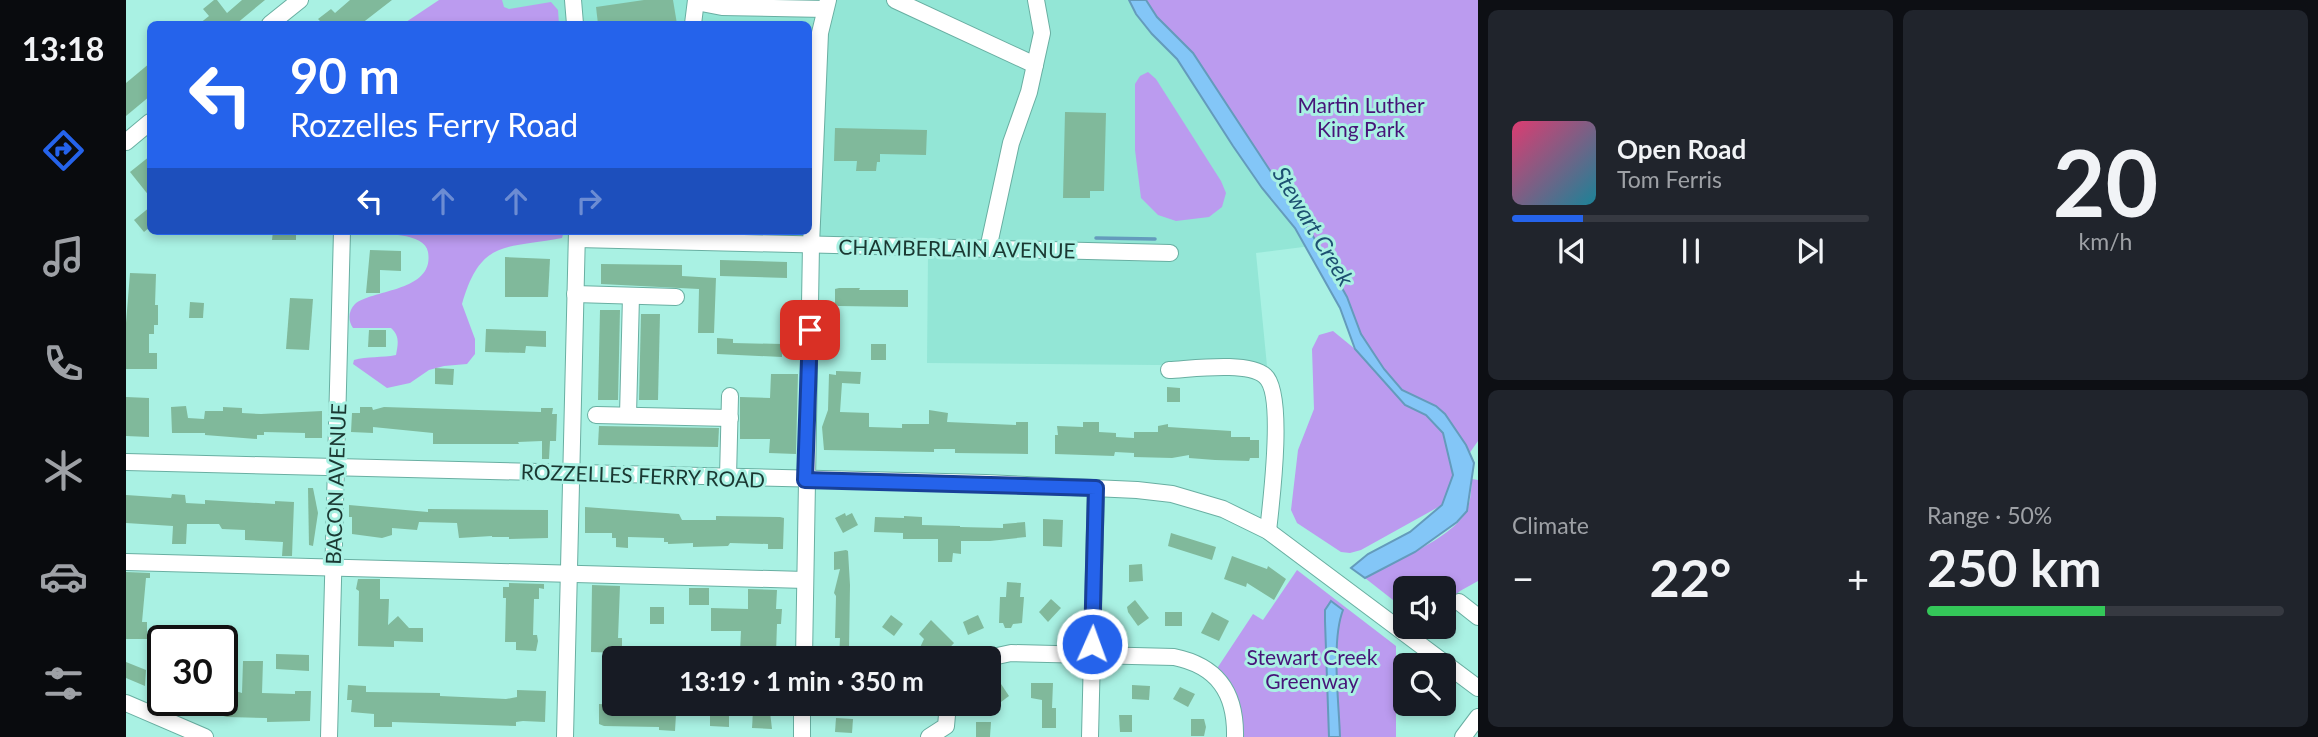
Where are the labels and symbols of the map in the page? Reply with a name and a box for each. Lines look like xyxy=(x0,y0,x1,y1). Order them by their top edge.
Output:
park label: Martin Luther King Park xyxy=(1297,92,1425,141)
water label: Stewart Creek xyxy=(1267,161,1361,292)
street label: CHAMBERLAIN AVENUE xyxy=(838,233,1076,263)
pin xyxy=(780,300,840,360)
street label: BACON AVENUE xyxy=(320,403,350,565)
street label: ROZZELLES FERRY ROAD xyxy=(520,458,766,492)
position arrow xyxy=(1055,607,1129,681)
speed limit sign: 30 xyxy=(147,625,238,716)
park label: Stewart Creek Greenway xyxy=(1247,644,1378,693)

